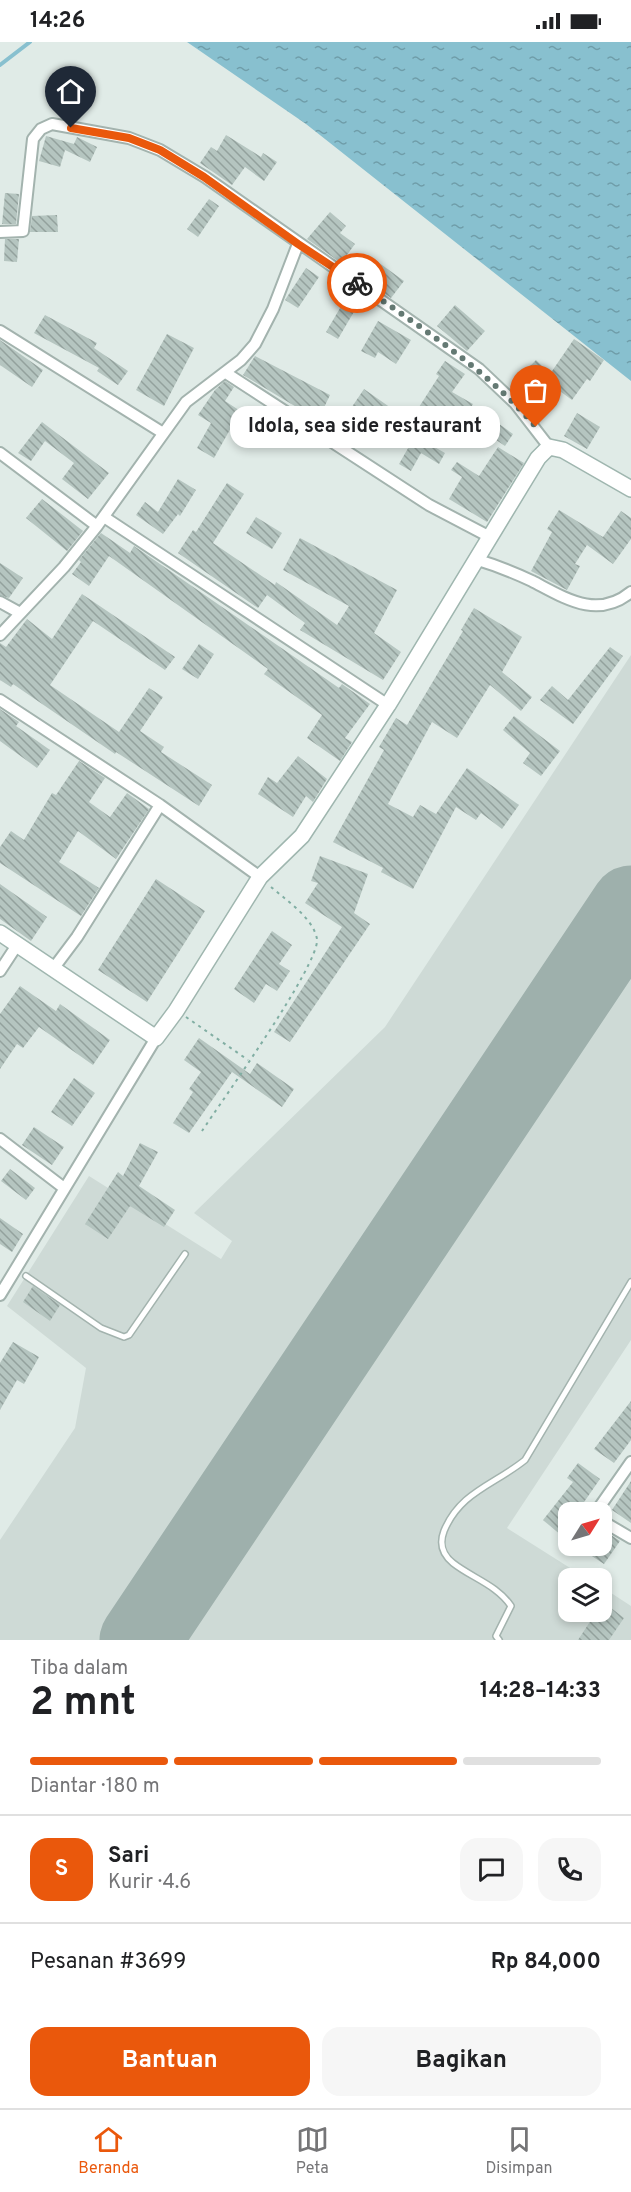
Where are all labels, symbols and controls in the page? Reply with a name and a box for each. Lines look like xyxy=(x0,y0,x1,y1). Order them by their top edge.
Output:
text: 14:26 xyxy=(30,8,85,35)
pin xyxy=(45,66,96,128)
icon: home xyxy=(54,75,87,108)
courier xyxy=(327,253,387,313)
icon: bike xyxy=(341,267,374,300)
pin xyxy=(510,365,561,427)
icon: bag xyxy=(519,374,552,407)
callout: Idola, sea side restaurant xyxy=(230,406,500,448)
text: Idola, sea side restaurant xyxy=(248,414,482,440)
north arrow xyxy=(558,1502,612,1556)
map controls xyxy=(558,1502,612,1622)
button: layers xyxy=(558,1568,612,1622)
text: Tiba dalam xyxy=(30,1656,128,1682)
text: 14:28–14:33 xyxy=(480,1678,601,1705)
text: 2 mnt xyxy=(30,1680,136,1729)
text: Diantar · 180 m xyxy=(30,1774,160,1800)
button: chat xyxy=(460,1838,523,1901)
button: phone xyxy=(538,1838,601,1901)
text: Sari xyxy=(108,1843,149,1870)
text: S xyxy=(55,1856,68,1883)
text: Kurir · 4.6 xyxy=(108,1870,191,1896)
text: Pesanan #3699 xyxy=(30,1949,186,1976)
text: Rp 84,000 xyxy=(491,1949,601,1976)
button: Bantuan xyxy=(30,2027,310,2096)
button: Bagikan xyxy=(322,2027,601,2096)
tab: Beranda xyxy=(78,2123,139,2179)
tab: Peta xyxy=(296,2123,329,2179)
tab: Disimpan xyxy=(485,2123,553,2179)

